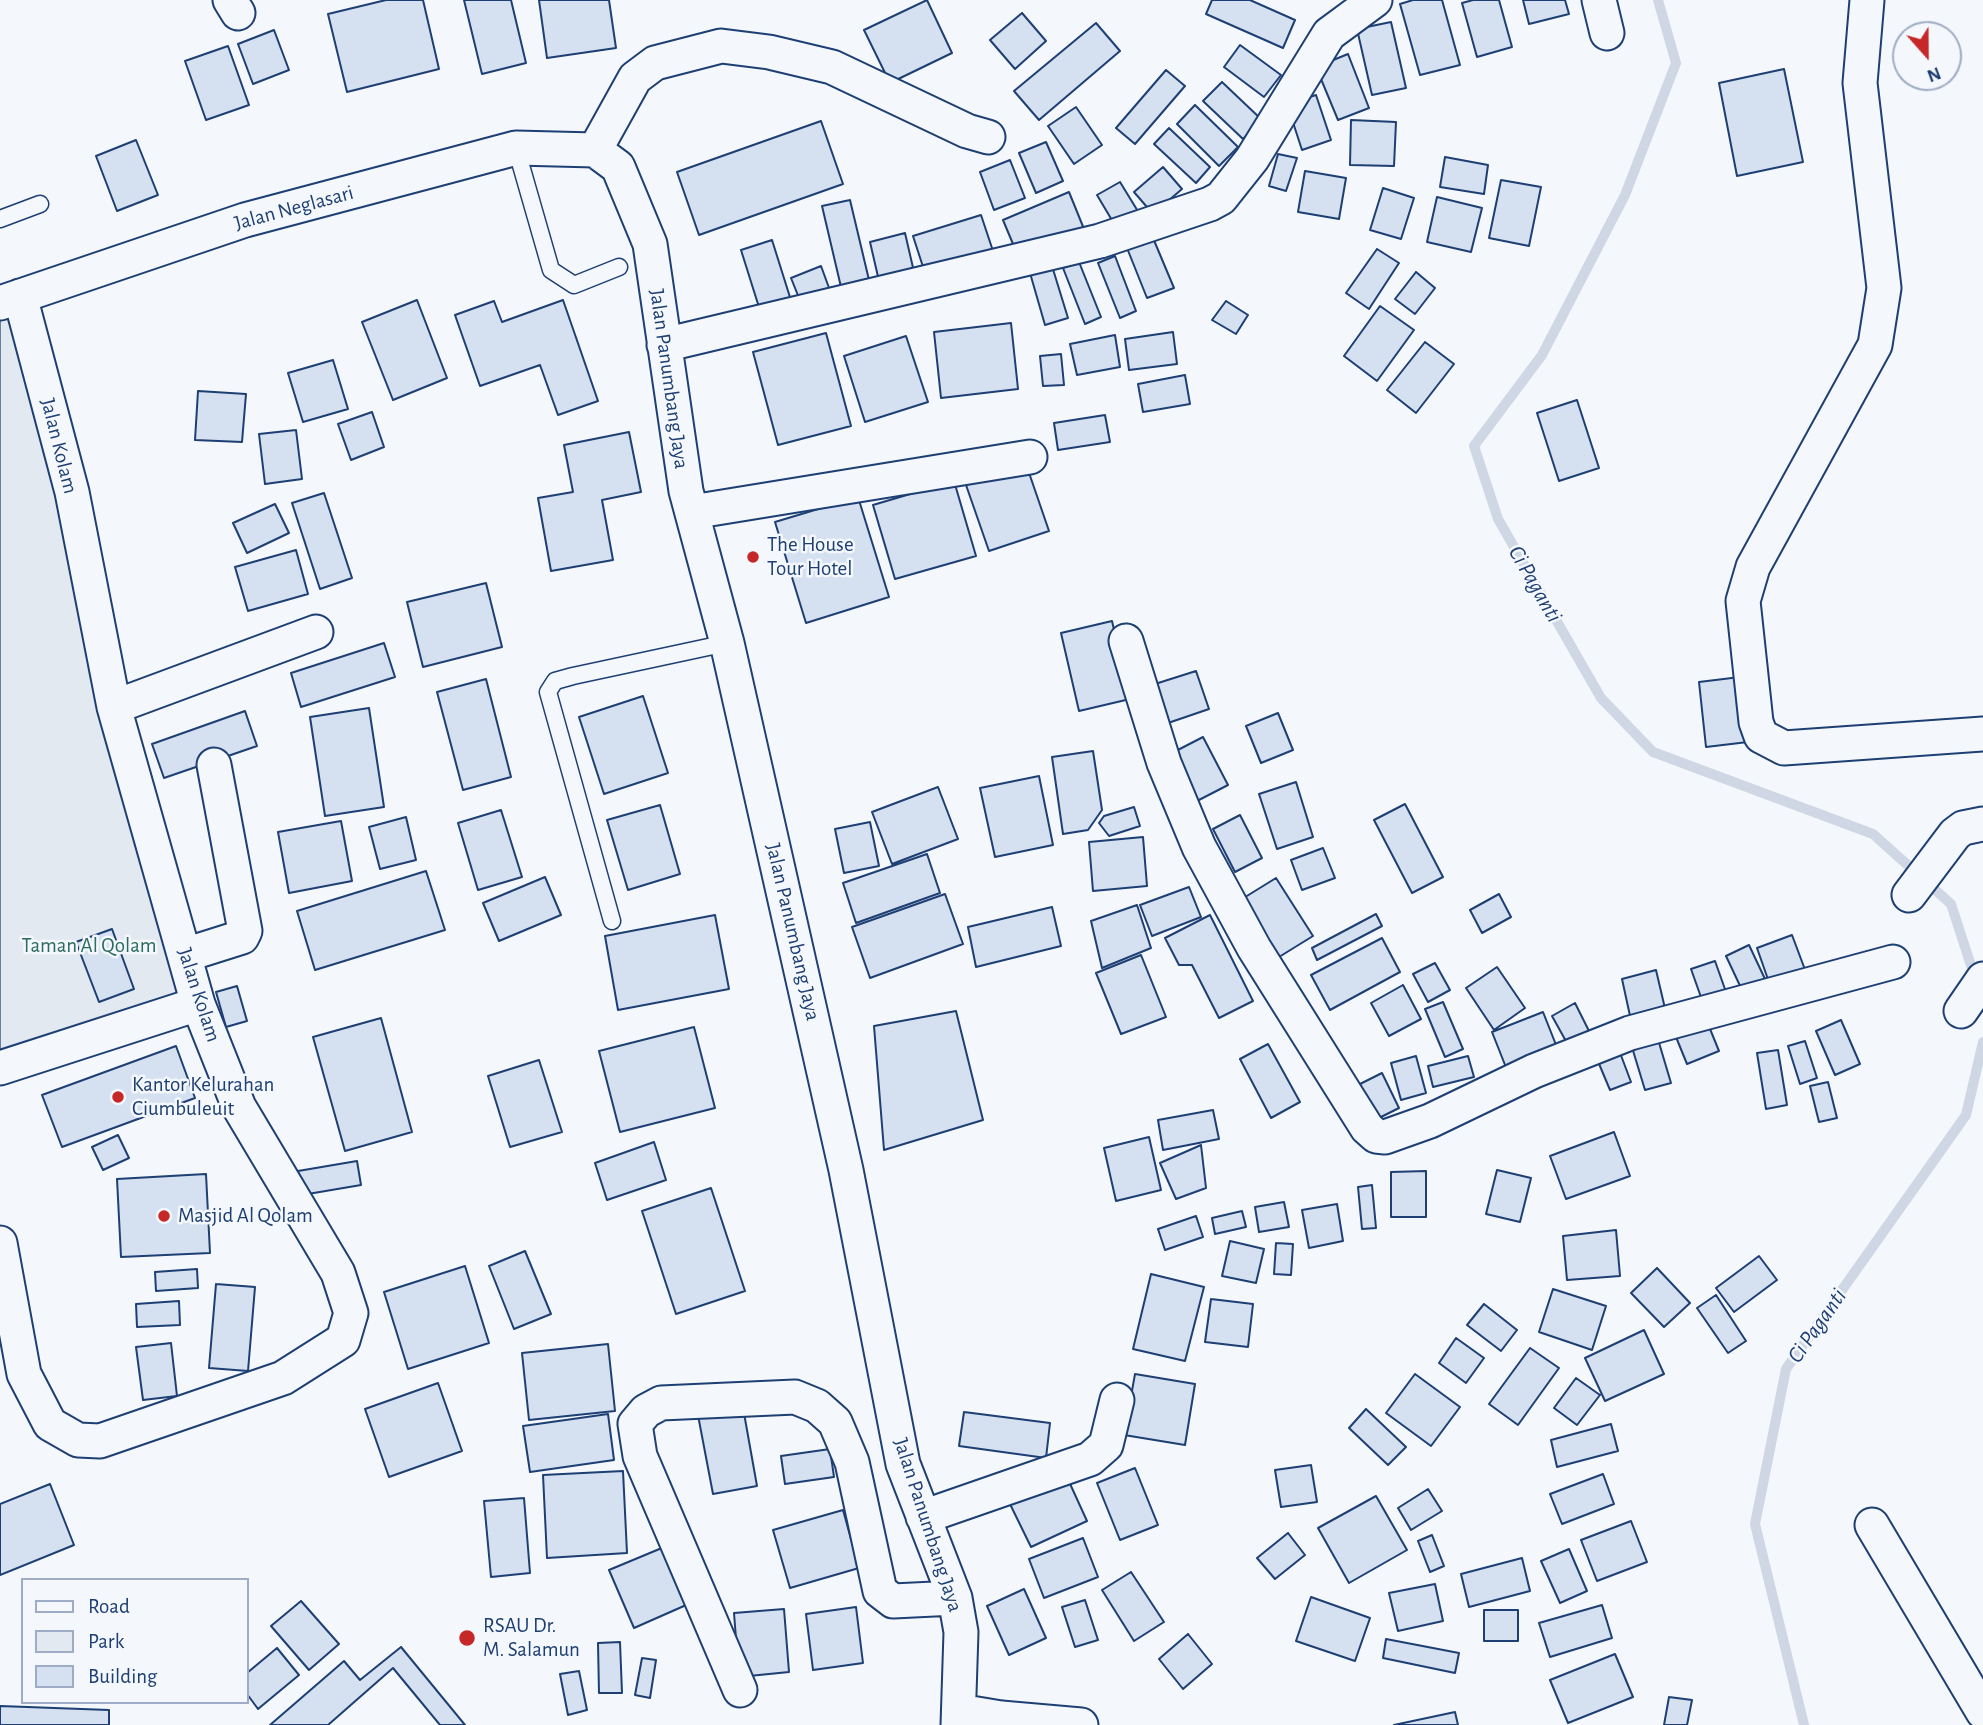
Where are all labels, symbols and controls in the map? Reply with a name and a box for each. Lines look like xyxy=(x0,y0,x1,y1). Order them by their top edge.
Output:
north arrow xyxy=(1892,21,1962,91)
text: N xyxy=(1924,63,1944,85)
street label: Jalan Neglasari xyxy=(232,180,356,236)
street label: Jalan Panumbang Jaya xyxy=(644,287,694,471)
street label: Jalan Kolam xyxy=(35,396,83,496)
place label: The House Tour Hotel xyxy=(767,532,854,582)
water label: Ci Paganti xyxy=(1502,541,1568,627)
marker: The House Tour Hotel xyxy=(745,549,761,565)
street label: Jalan Panumbang Jaya xyxy=(760,841,826,1023)
park label: Taman Al Qolam xyxy=(22,933,156,959)
street label: Jalan Kolam xyxy=(172,945,226,1045)
place label: Kantor Kelurahan Ciumbuleuit xyxy=(132,1072,274,1122)
marker: Kantor Kelurahan Ciumbuleuit xyxy=(110,1089,126,1105)
place label: Masjid Al Qolam xyxy=(178,1203,313,1229)
marker: Masjid Al Qolam xyxy=(156,1208,172,1224)
water label: Ci Paganti xyxy=(1782,1284,1852,1368)
street label: Jalan Panumbang Jaya xyxy=(888,1435,968,1615)
legend xyxy=(21,1578,248,1704)
text: Road xyxy=(88,1596,130,1617)
place label: RSAU Dr. M. Salamun xyxy=(483,1613,580,1663)
marker: RSAU Dr. M. Salamun xyxy=(457,1628,477,1648)
text: Park xyxy=(88,1631,124,1652)
text: Building xyxy=(88,1666,157,1687)

